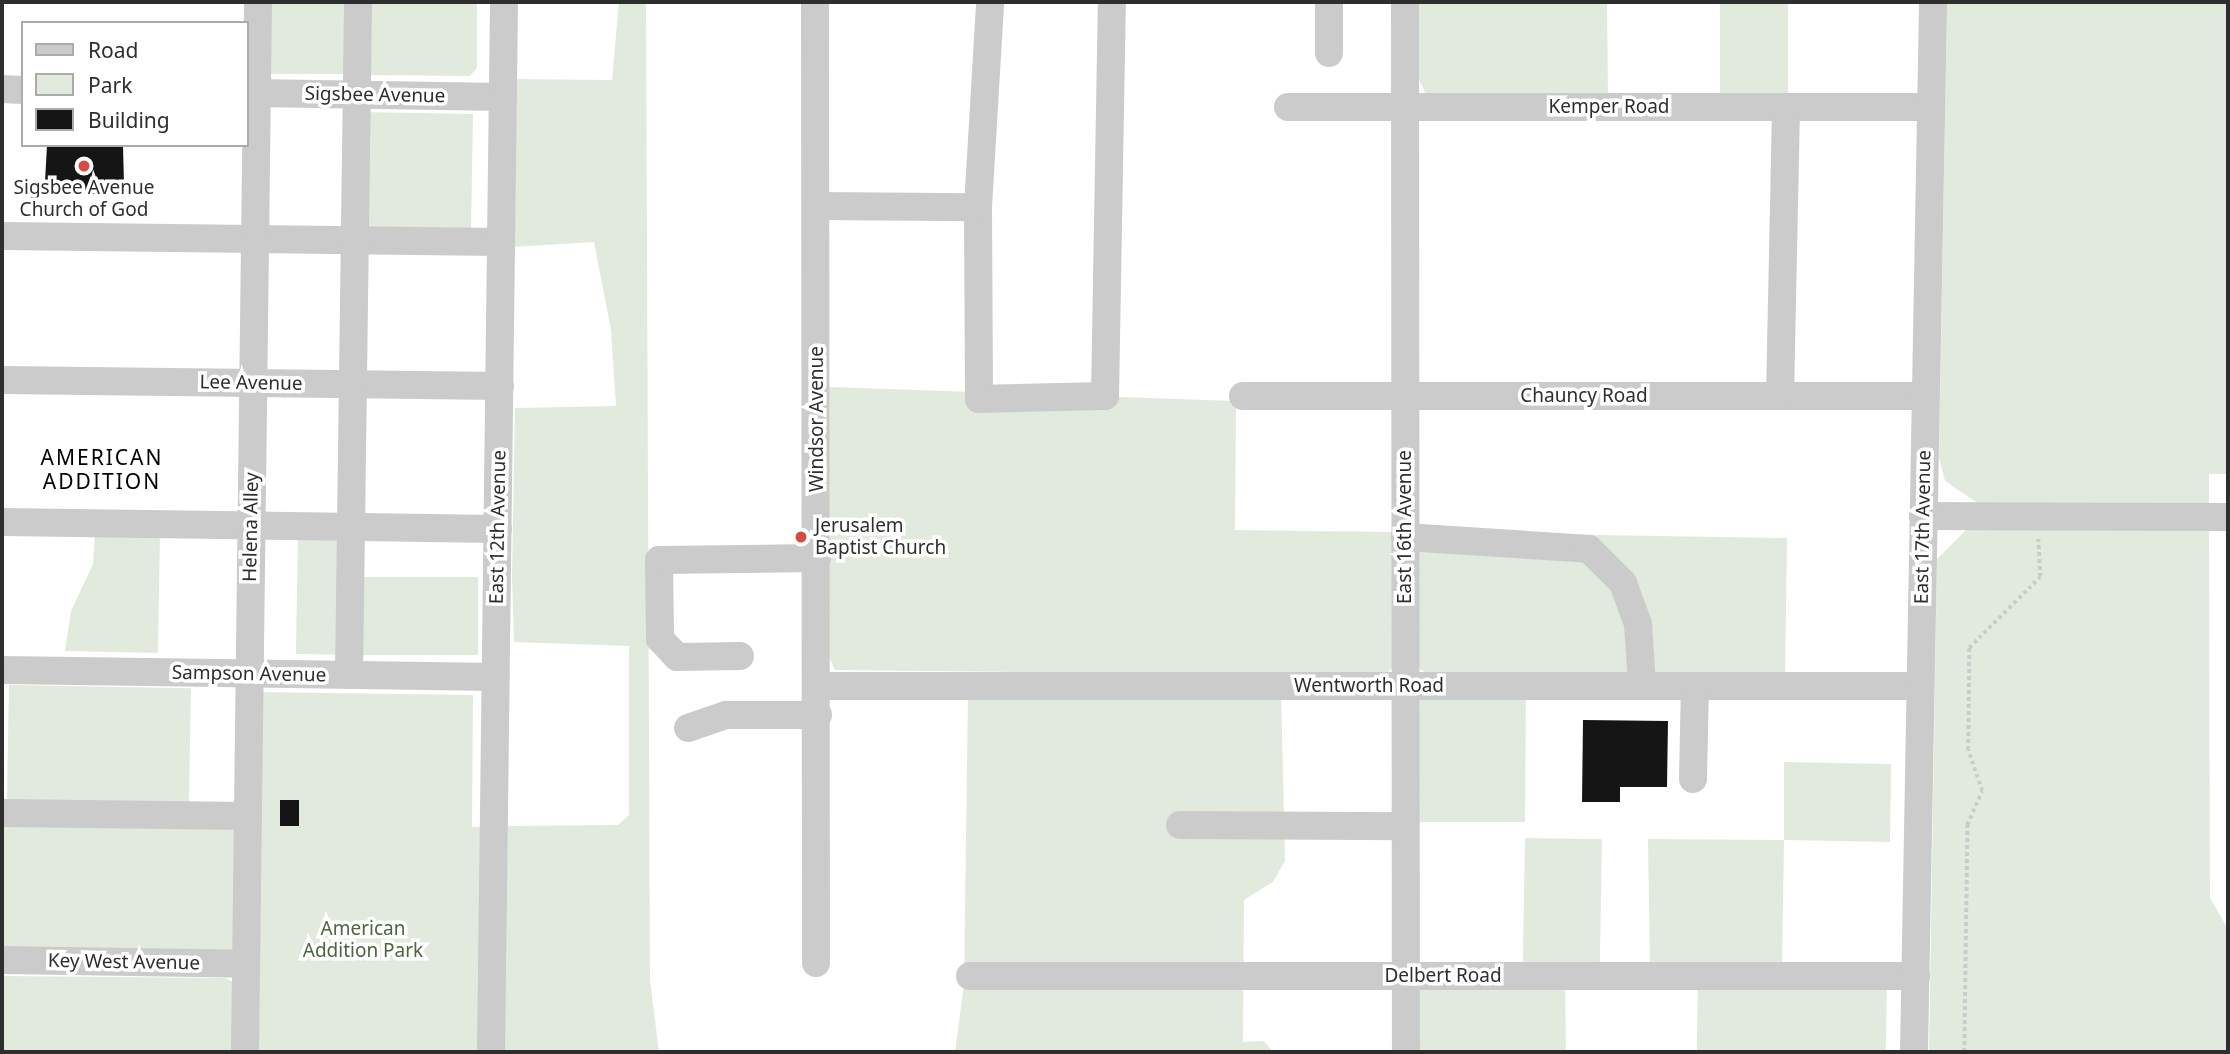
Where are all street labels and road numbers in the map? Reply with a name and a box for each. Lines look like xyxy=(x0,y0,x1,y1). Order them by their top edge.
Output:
street label: Sigsbee Avenue xyxy=(304,82,446,108)
street label: Kemper Road xyxy=(1548,96,1670,118)
street label: Windsor Avenue xyxy=(806,346,828,492)
street label: Lee Avenue xyxy=(199,371,303,395)
street label: Chauncy Road xyxy=(1520,385,1648,407)
street label: East 12th Avenue xyxy=(485,450,511,604)
street label: East 16th Avenue xyxy=(1394,450,1416,604)
street label: East 17th Avenue xyxy=(1910,450,1936,604)
street label: Helena Alley xyxy=(239,472,263,582)
street label: Sampson Avenue xyxy=(172,661,326,687)
street label: Wentworth Road xyxy=(1294,675,1444,697)
street label: Key West Avenue xyxy=(48,949,200,975)
street label: Delbert Road xyxy=(1384,965,1502,987)

